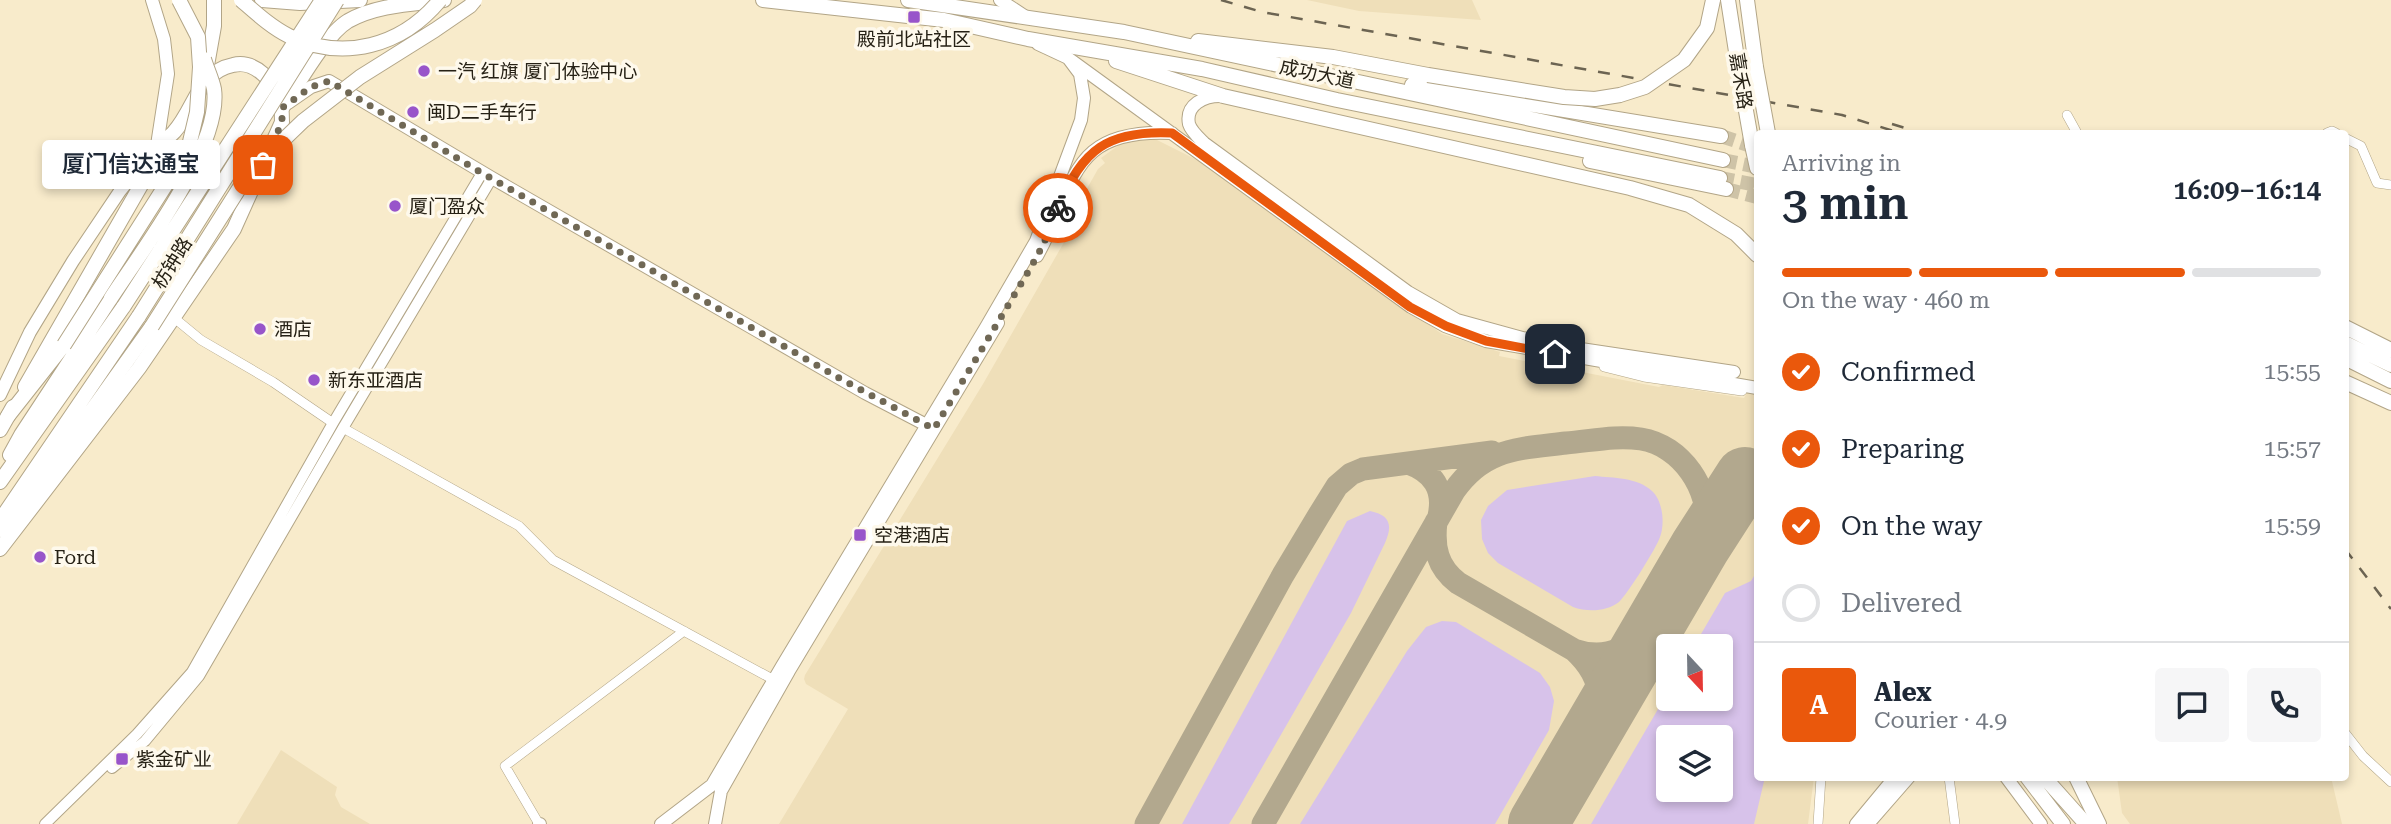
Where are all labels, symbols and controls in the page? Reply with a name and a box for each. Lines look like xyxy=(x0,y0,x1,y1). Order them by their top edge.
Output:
marker: 殿前北站社区 xyxy=(906,9,922,25)
place label: 殿前北站社区 xyxy=(857,28,971,51)
street label: 嘉禾路 xyxy=(1725,51,1757,111)
street label: 成功大道 xyxy=(1277,55,1357,93)
place label: 一汽 红旗 厦门体验中心 xyxy=(438,60,638,83)
marker: 一汽 红旗 厦门体验中心 xyxy=(416,63,432,79)
place label: 闽D二手车行 xyxy=(427,101,537,124)
marker: 闽D二手车行 xyxy=(405,104,421,120)
pin xyxy=(233,135,293,195)
callout: 厦门信达通宝 xyxy=(42,140,221,190)
icon: bag xyxy=(244,146,282,184)
text: Arriving in xyxy=(1782,150,1901,177)
text: 厦门信达通宝 xyxy=(62,151,200,178)
courier xyxy=(1023,173,1093,243)
text: 16:09–16:14 xyxy=(2173,175,2321,205)
text: 3 min xyxy=(1782,176,1909,230)
icon: bike xyxy=(1039,189,1077,227)
place label: 厦门盈众 xyxy=(409,195,485,218)
marker: 厦门盈众 xyxy=(387,198,403,214)
street label: 枋钟路 xyxy=(147,233,197,293)
text: On the way · 460 m xyxy=(1782,287,1990,314)
place label: 酒店 xyxy=(274,318,312,341)
marker: 酒店 xyxy=(252,321,268,337)
pin xyxy=(1525,324,1585,384)
icon: home xyxy=(1536,335,1574,373)
icon: check xyxy=(1782,353,1820,391)
text: Confirmed xyxy=(1841,357,1976,387)
text: 15:55 xyxy=(2264,358,2321,385)
place label: 新东亚酒店 xyxy=(328,369,423,392)
marker: 新东亚酒店 xyxy=(306,372,322,388)
icon: check xyxy=(1782,430,1820,468)
text: Preparing xyxy=(1841,434,1964,464)
text: 15:57 xyxy=(2264,435,2321,462)
icon: check xyxy=(1782,507,1820,545)
text: On the way xyxy=(1841,511,1982,541)
text: 15:59 xyxy=(2264,512,2321,539)
place label: 空港酒店 xyxy=(874,524,950,547)
marker: 空港酒店 xyxy=(852,527,868,543)
place label: Ford xyxy=(54,546,96,569)
marker: Ford xyxy=(32,549,48,565)
text: Delivered xyxy=(1841,588,1962,618)
north arrow xyxy=(1656,634,1732,710)
map controls xyxy=(1656,634,1733,802)
button: chat xyxy=(2155,668,2229,742)
button: phone xyxy=(2247,668,2321,742)
text: Alex xyxy=(1874,677,1932,707)
text: A xyxy=(1810,690,1828,720)
text: Courier · 4.9 xyxy=(1874,707,2007,734)
button: layers xyxy=(1656,725,1733,802)
place label: 紫金矿业 xyxy=(136,748,212,771)
marker: 紫金矿业 xyxy=(114,751,130,767)

